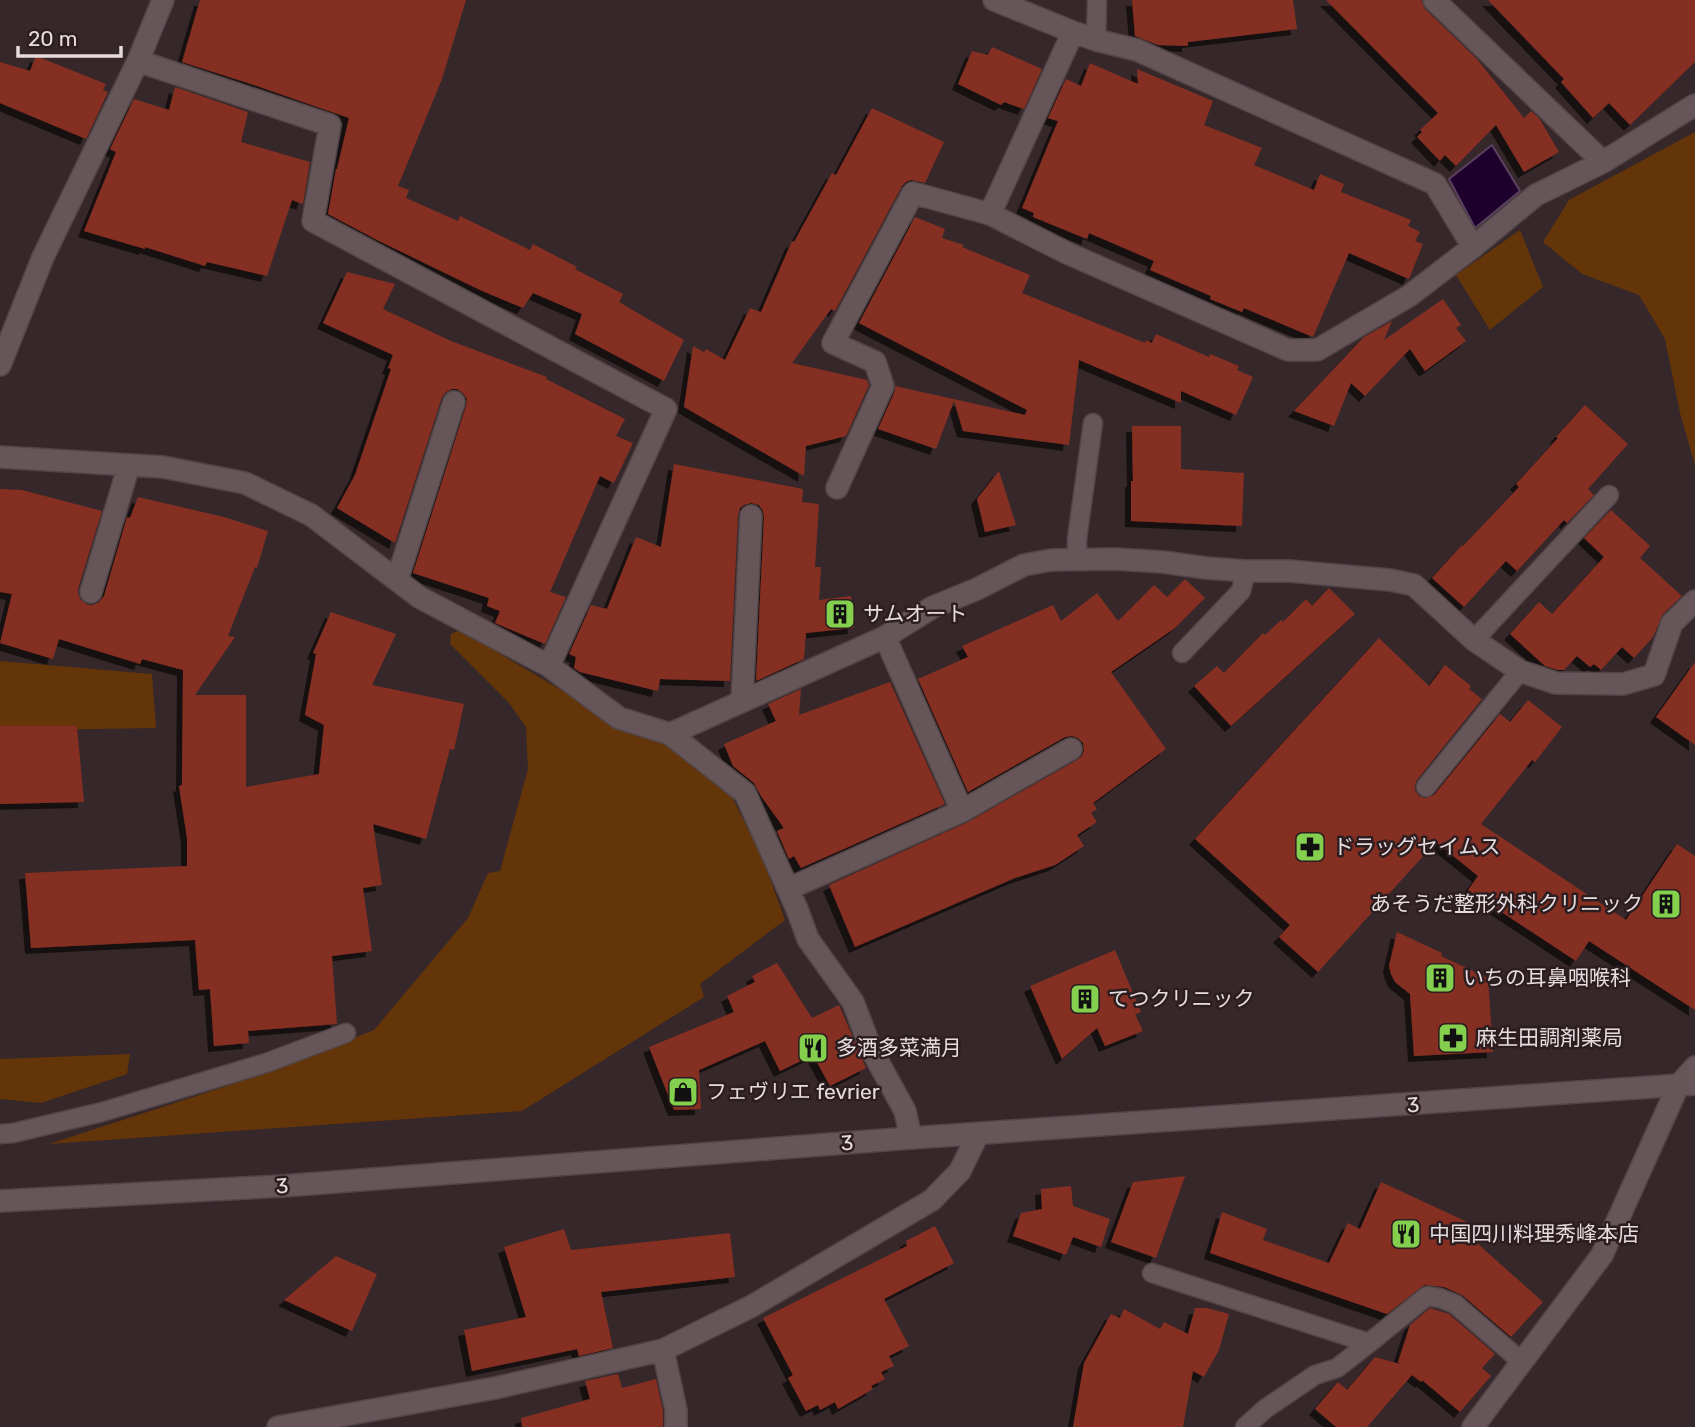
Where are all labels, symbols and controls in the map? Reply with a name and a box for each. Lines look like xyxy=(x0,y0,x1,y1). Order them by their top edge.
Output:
scale bar xyxy=(18,14,121,58)
text: 20 m xyxy=(28,26,77,51)
building icon: サムオート xyxy=(823,597,857,631)
place label: サムオート xyxy=(863,601,968,626)
pharmacy icon: ドラッグセイムス xyxy=(1293,830,1327,864)
place label: ドラッグセイムス xyxy=(1333,834,1501,859)
building icon: あそうだ整形外科クリニック xyxy=(1649,887,1683,921)
place label: あそうだ整形外科クリニック xyxy=(1370,891,1643,916)
building icon: いちの耳鼻咽喉科 xyxy=(1423,961,1457,995)
place label: いちの耳鼻咽喉科 xyxy=(1463,965,1631,990)
building icon: てつクリニック xyxy=(1068,982,1102,1016)
place label: てつクリニック xyxy=(1108,986,1255,1011)
pharmacy icon: 麻生田調剤薬局 xyxy=(1436,1021,1470,1055)
place label: 麻生田調剤薬局 xyxy=(1476,1025,1623,1050)
restaurant icon: 多酒多菜満月 xyxy=(796,1031,830,1065)
place label: 多酒多菜満月 xyxy=(836,1035,962,1060)
shop icon: フェヴリエ fevrier xyxy=(666,1075,700,1109)
place label: フェヴリエ fevrier xyxy=(706,1079,880,1104)
street label: 3 xyxy=(1406,1092,1420,1117)
street label: 3 xyxy=(840,1130,854,1155)
street label: 3 xyxy=(275,1173,289,1198)
restaurant icon: 中国四川料理秀峰本店 xyxy=(1389,1217,1423,1251)
place label: 中国四川料理秀峰本店 xyxy=(1429,1221,1639,1246)

